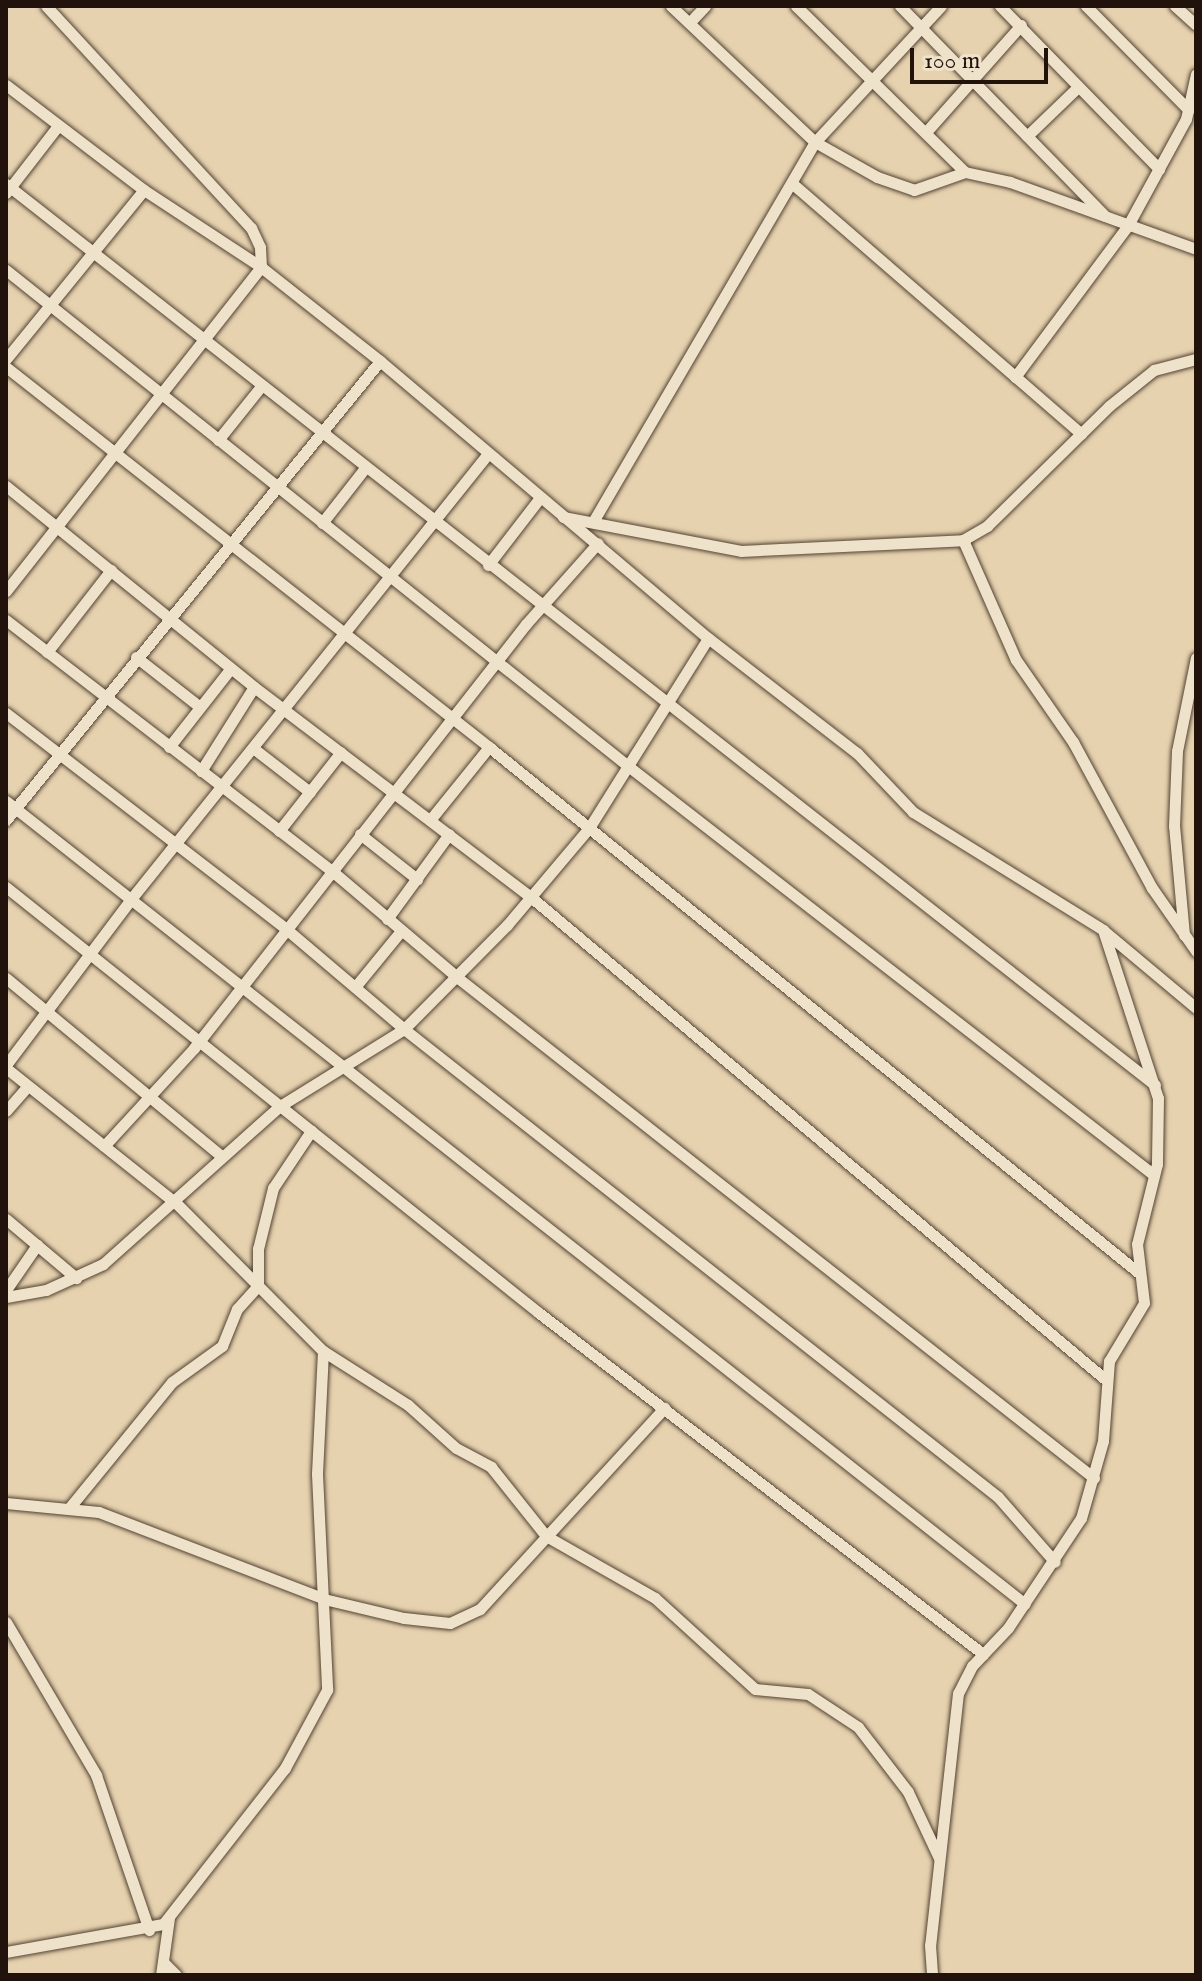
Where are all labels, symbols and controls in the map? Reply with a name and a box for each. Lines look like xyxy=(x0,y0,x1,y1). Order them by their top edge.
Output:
scale bar xyxy=(914,32,1052,82)
text: 100 m xyxy=(924,46,980,77)

